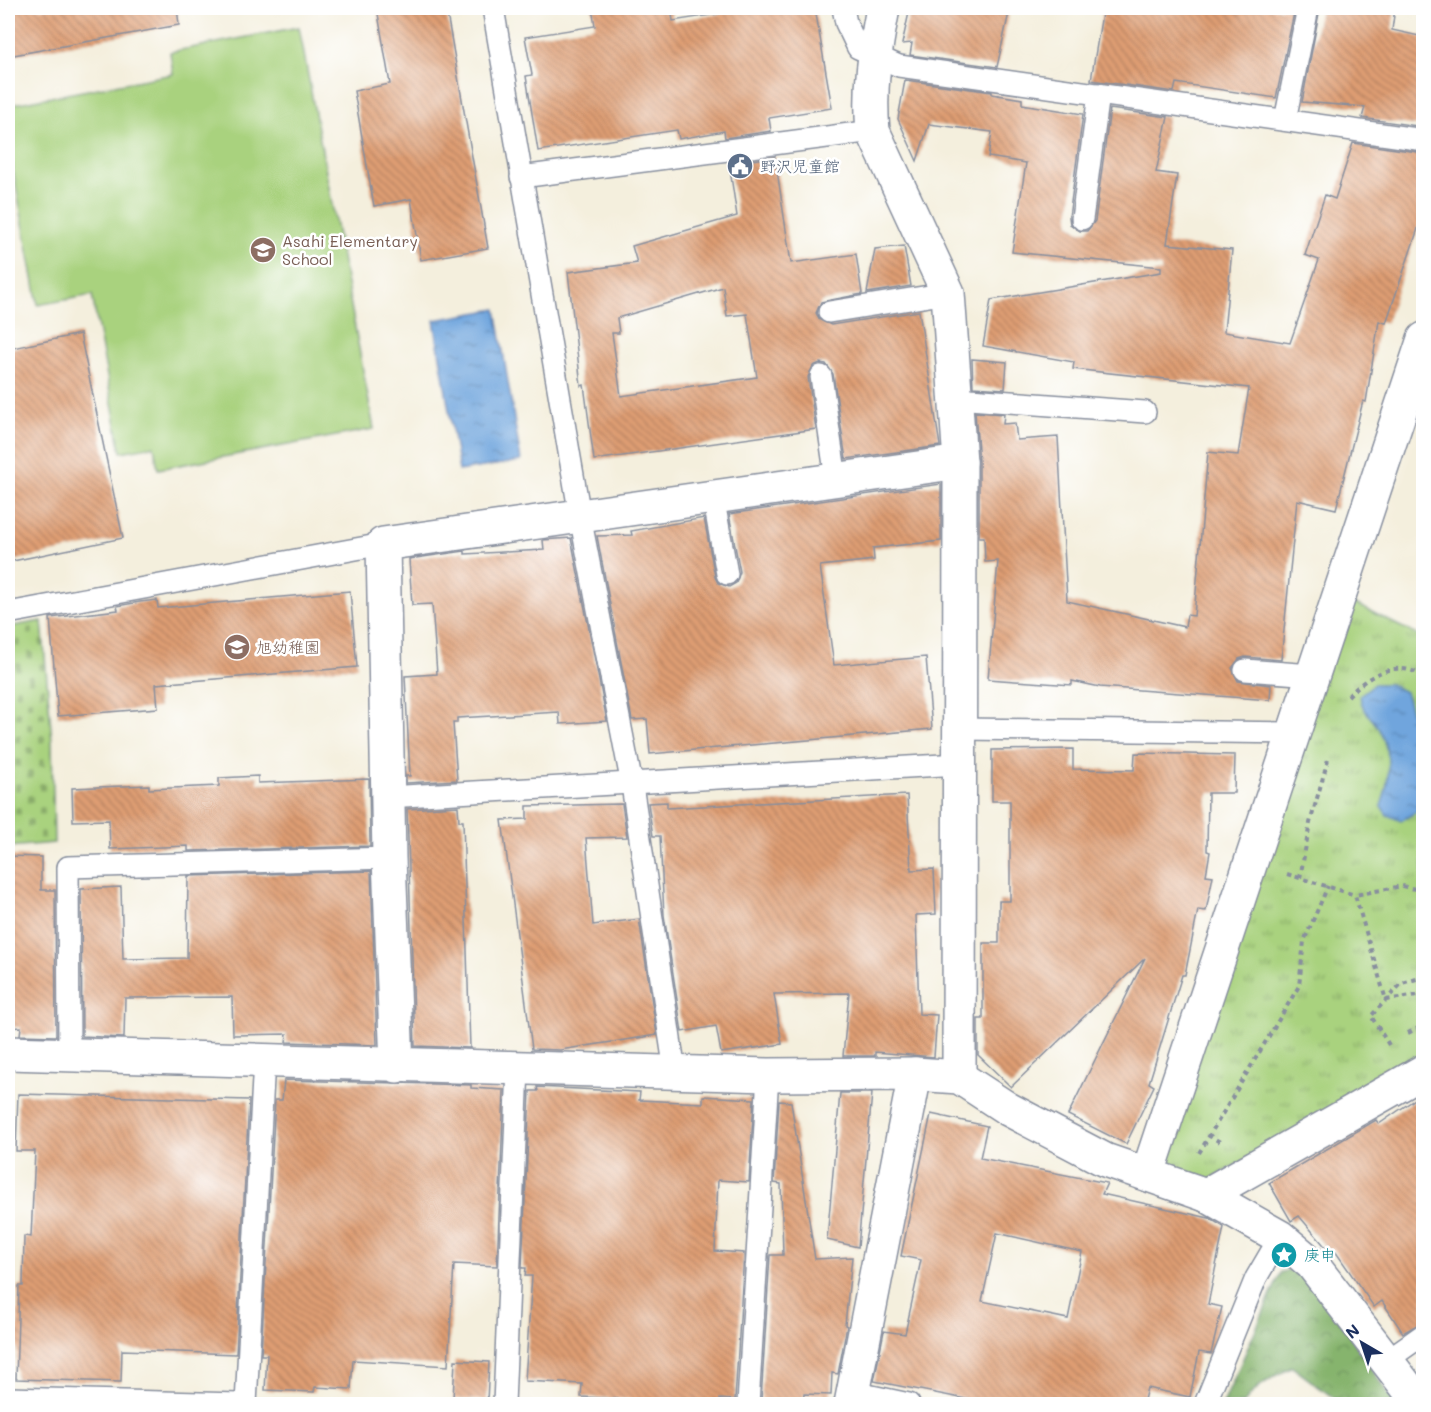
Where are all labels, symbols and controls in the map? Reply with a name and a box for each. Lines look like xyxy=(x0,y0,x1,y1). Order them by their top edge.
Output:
public building icon: 野沢児童館 xyxy=(725,151,755,181)
place label: 野沢児童館 xyxy=(760,155,840,176)
place label: Asahi Elementary School xyxy=(282,230,418,269)
school or university icon: Asahi Elementary School xyxy=(248,235,278,265)
school or university icon: 旭幼稚園 xyxy=(222,632,252,662)
place label: 旭幼稚園 xyxy=(256,636,320,657)
place icon: 庚申 xyxy=(1269,1240,1299,1270)
place label: 庚申 xyxy=(1304,1244,1336,1265)
north arrow xyxy=(1332,1313,1392,1373)
text: N xyxy=(1341,1319,1364,1343)

